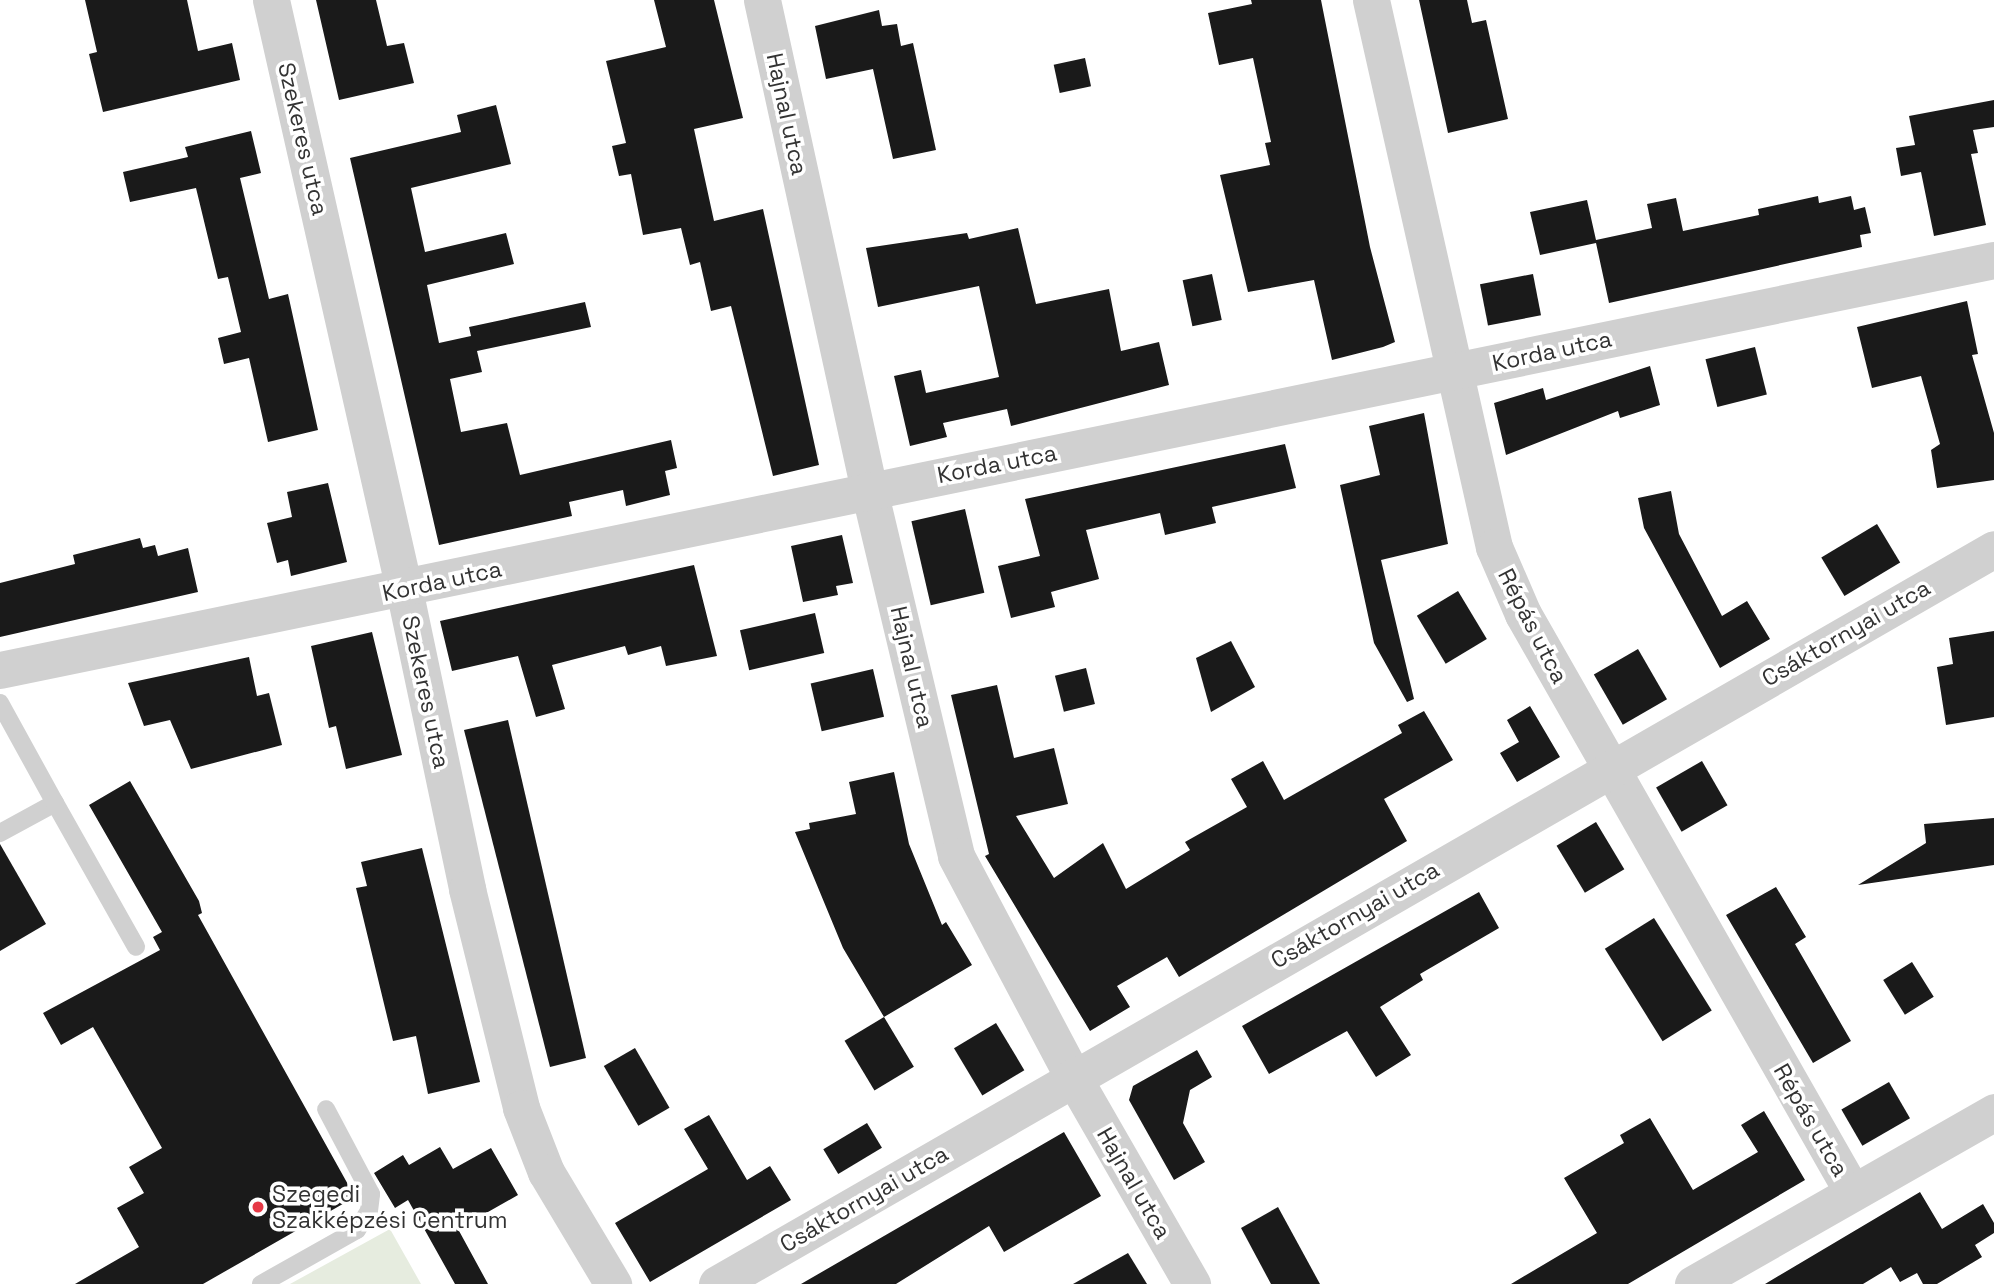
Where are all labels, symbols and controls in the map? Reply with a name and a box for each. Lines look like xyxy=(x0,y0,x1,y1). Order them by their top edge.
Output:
street label: Hajnal utca xyxy=(761,50,813,178)
street label: Szekeres utca xyxy=(272,60,334,218)
street label: Korda utca xyxy=(1490,325,1614,377)
street label: Korda utca xyxy=(935,439,1059,489)
street label: Korda utca xyxy=(380,555,504,607)
street label: Répás utca xyxy=(1492,564,1574,688)
street label: Csáktornyai utca xyxy=(1757,574,1935,692)
street label: Hajnal utca xyxy=(885,603,939,731)
street label: Szekeres utca xyxy=(396,613,456,771)
street label: Csáktornyai utca xyxy=(1266,856,1444,974)
street label: Répás utca xyxy=(1768,1059,1854,1181)
street label: Hajnal utca xyxy=(1091,1122,1177,1244)
street label: Csáktornyai utca xyxy=(775,1140,953,1258)
place label: Szegedi Szakképzési Centrum xyxy=(272,1180,507,1234)
marker: Szegedi Szakképzési Centrum xyxy=(250,1199,266,1215)

